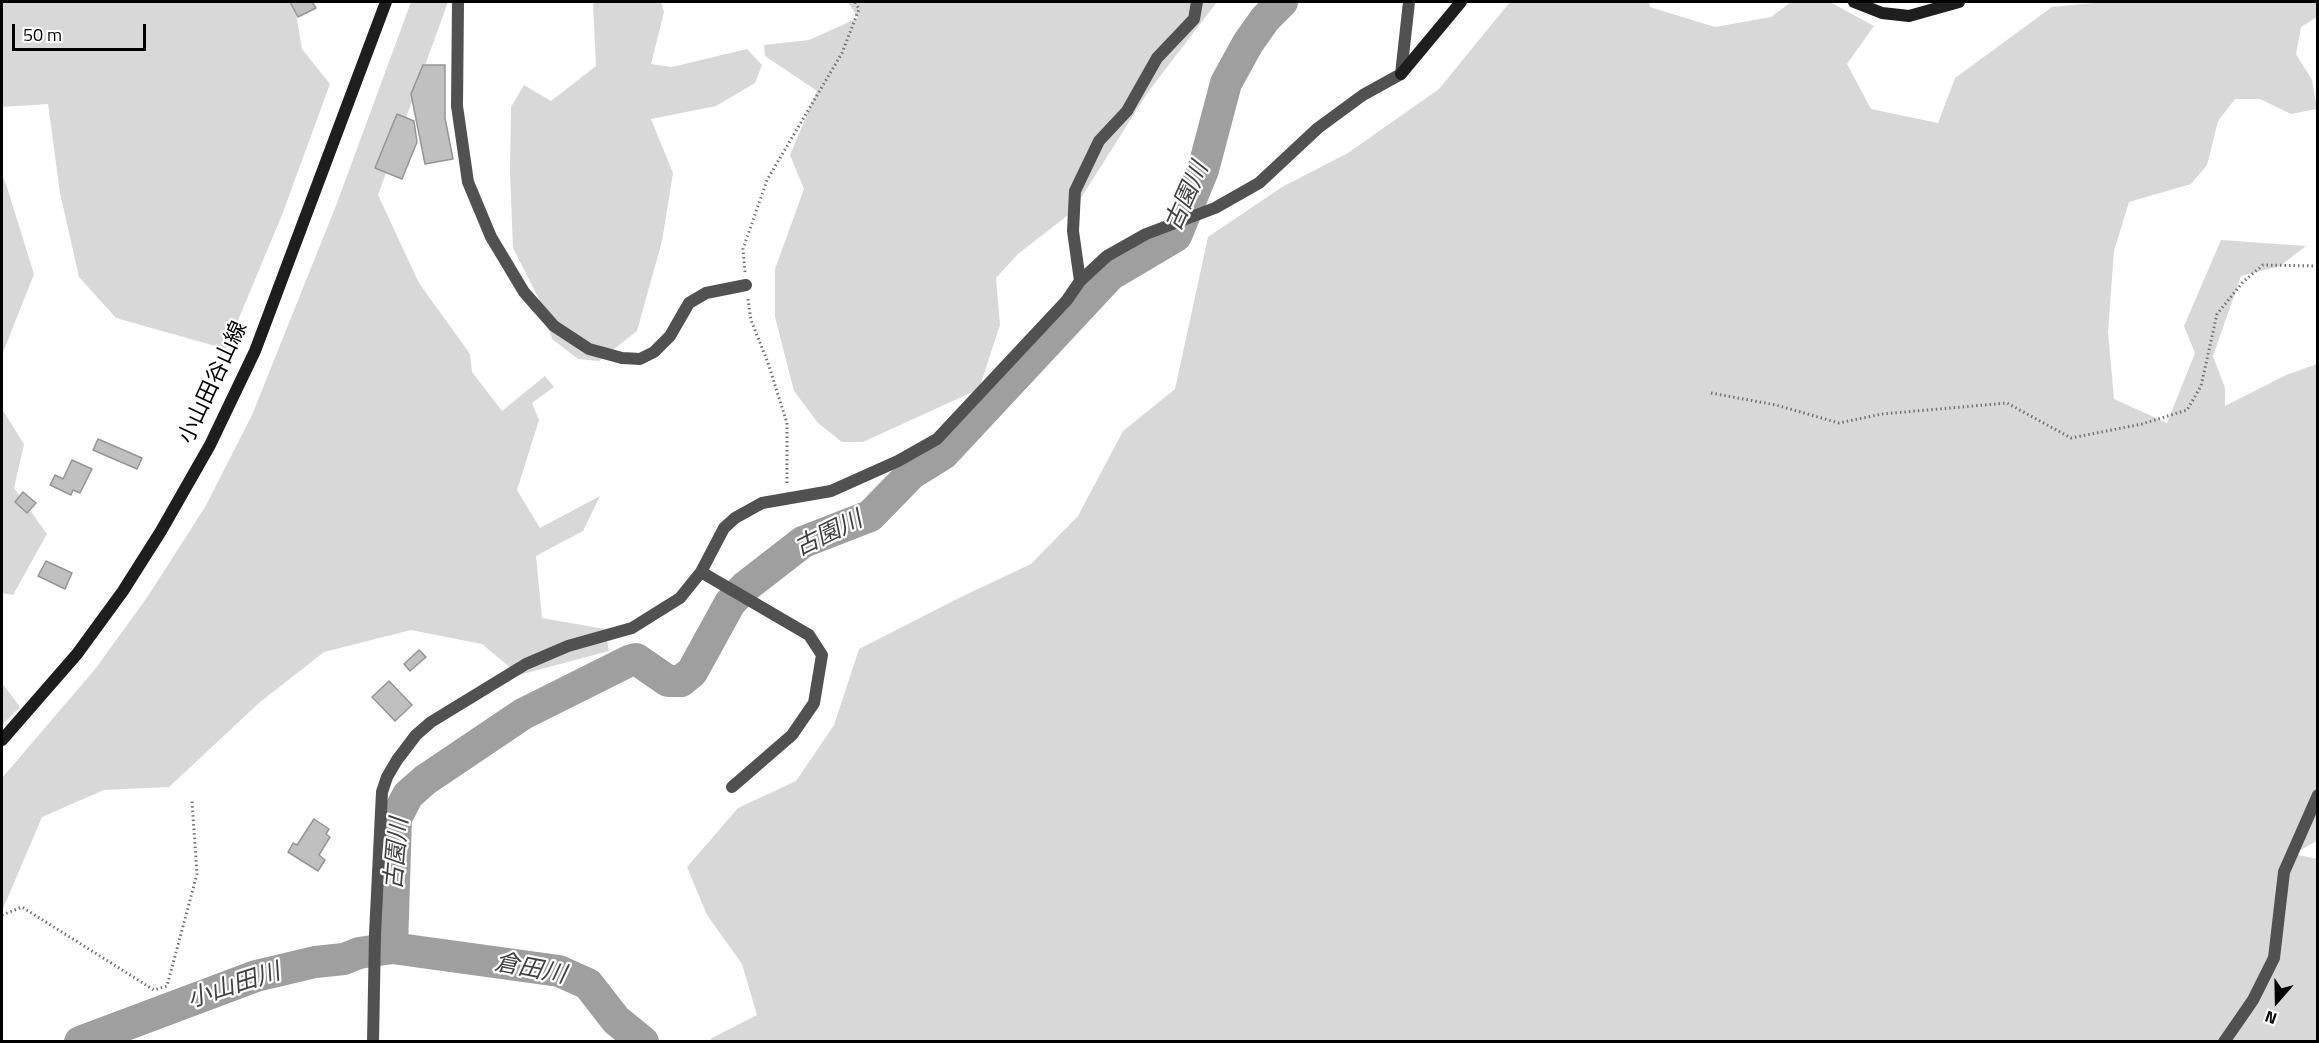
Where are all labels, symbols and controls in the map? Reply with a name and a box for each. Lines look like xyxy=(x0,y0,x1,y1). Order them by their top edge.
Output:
scale bar xyxy=(15,12,148,50)
text: 50 m xyxy=(23,21,62,48)
water label: 古園川 xyxy=(1160,158,1216,236)
street label: 小山田谷山線 xyxy=(174,318,254,448)
water label: 古園川 xyxy=(790,506,868,564)
water label: 古園川 xyxy=(381,817,415,891)
water label: 倉田川 xyxy=(492,949,568,991)
water label: 小山田川 xyxy=(184,958,284,1016)
north arrow xyxy=(2247,971,2307,1031)
text: N xyxy=(2262,1005,2280,1031)

